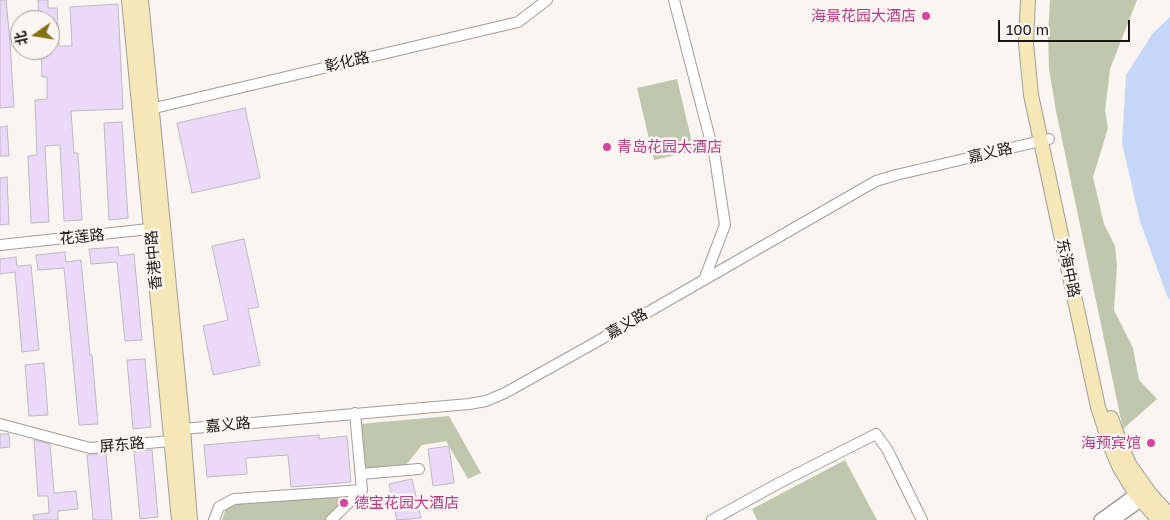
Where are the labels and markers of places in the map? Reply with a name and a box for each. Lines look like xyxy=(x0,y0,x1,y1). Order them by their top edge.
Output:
place label: 海景花园大酒店 xyxy=(811,7,916,25)
marker: 海景花园大酒店 xyxy=(920,10,932,22)
place label: 青岛花园大酒店 xyxy=(617,138,722,156)
marker: 青岛花园大酒店 xyxy=(601,141,613,153)
place label: 海预宾馆 xyxy=(1081,434,1141,452)
marker: 海预宾馆 xyxy=(1145,437,1157,449)
place label: 德宝花园大酒店 xyxy=(354,494,459,512)
marker: 德宝花园大酒店 xyxy=(338,497,350,509)

